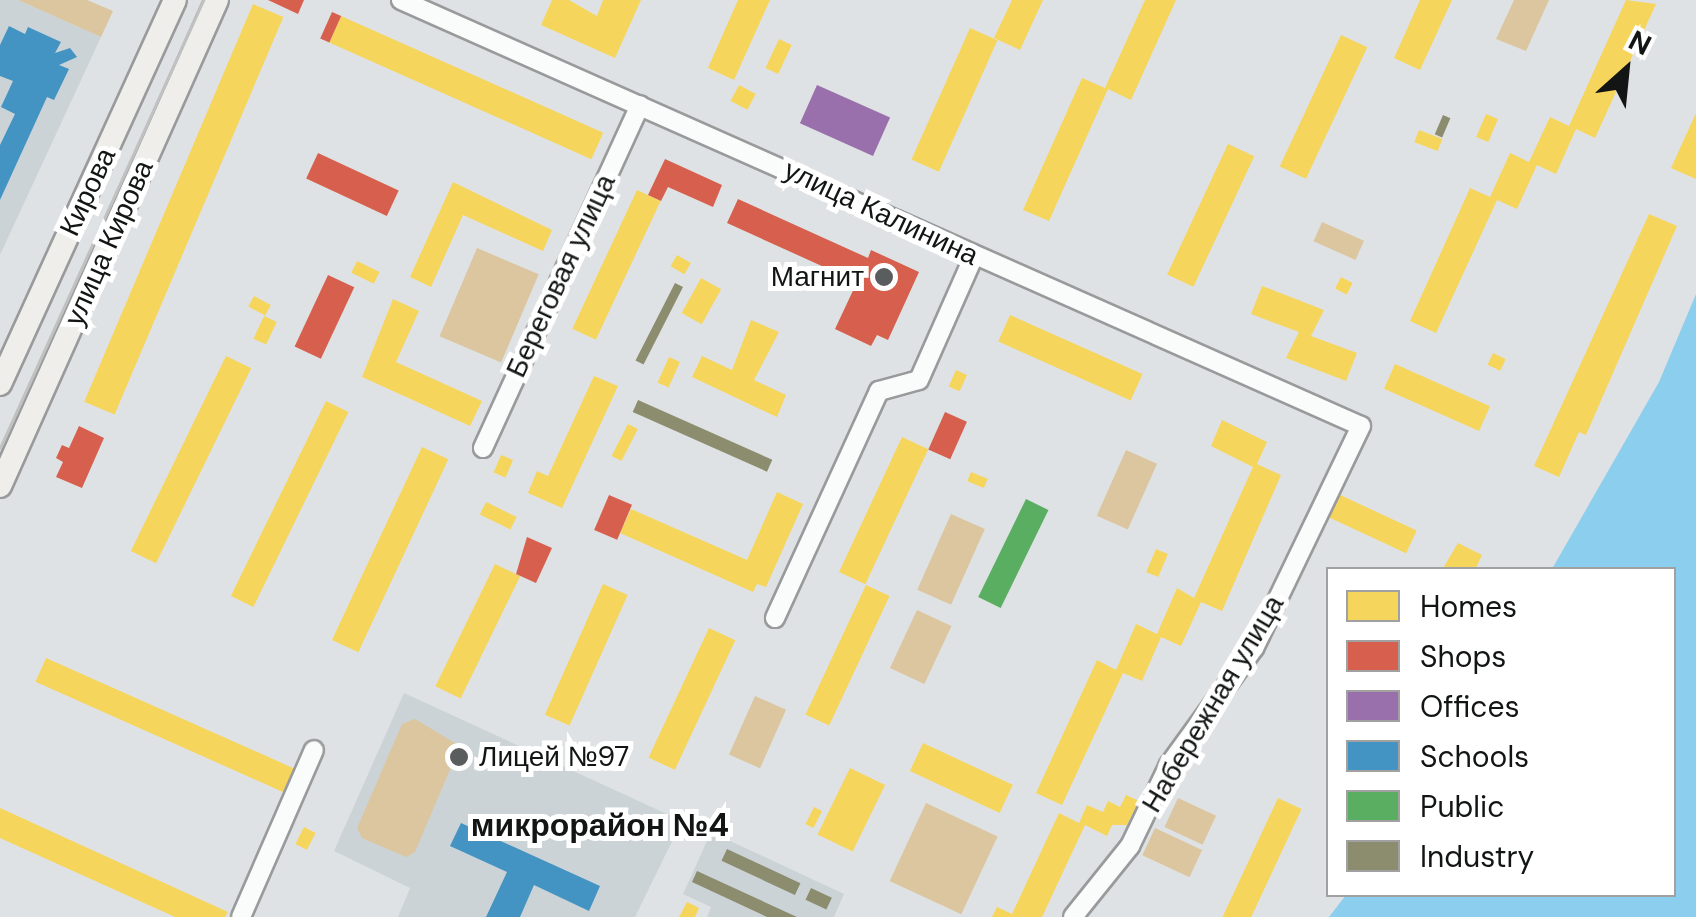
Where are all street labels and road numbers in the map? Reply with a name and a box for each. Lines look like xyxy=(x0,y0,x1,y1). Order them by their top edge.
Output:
street label: Кирова xyxy=(53,143,123,241)
street label: улица Калинина xyxy=(779,153,983,273)
street label: улица Кирова xyxy=(58,155,160,331)
street label: Береговая улица xyxy=(499,169,623,383)
street label: Набережная улица xyxy=(1135,589,1291,819)

